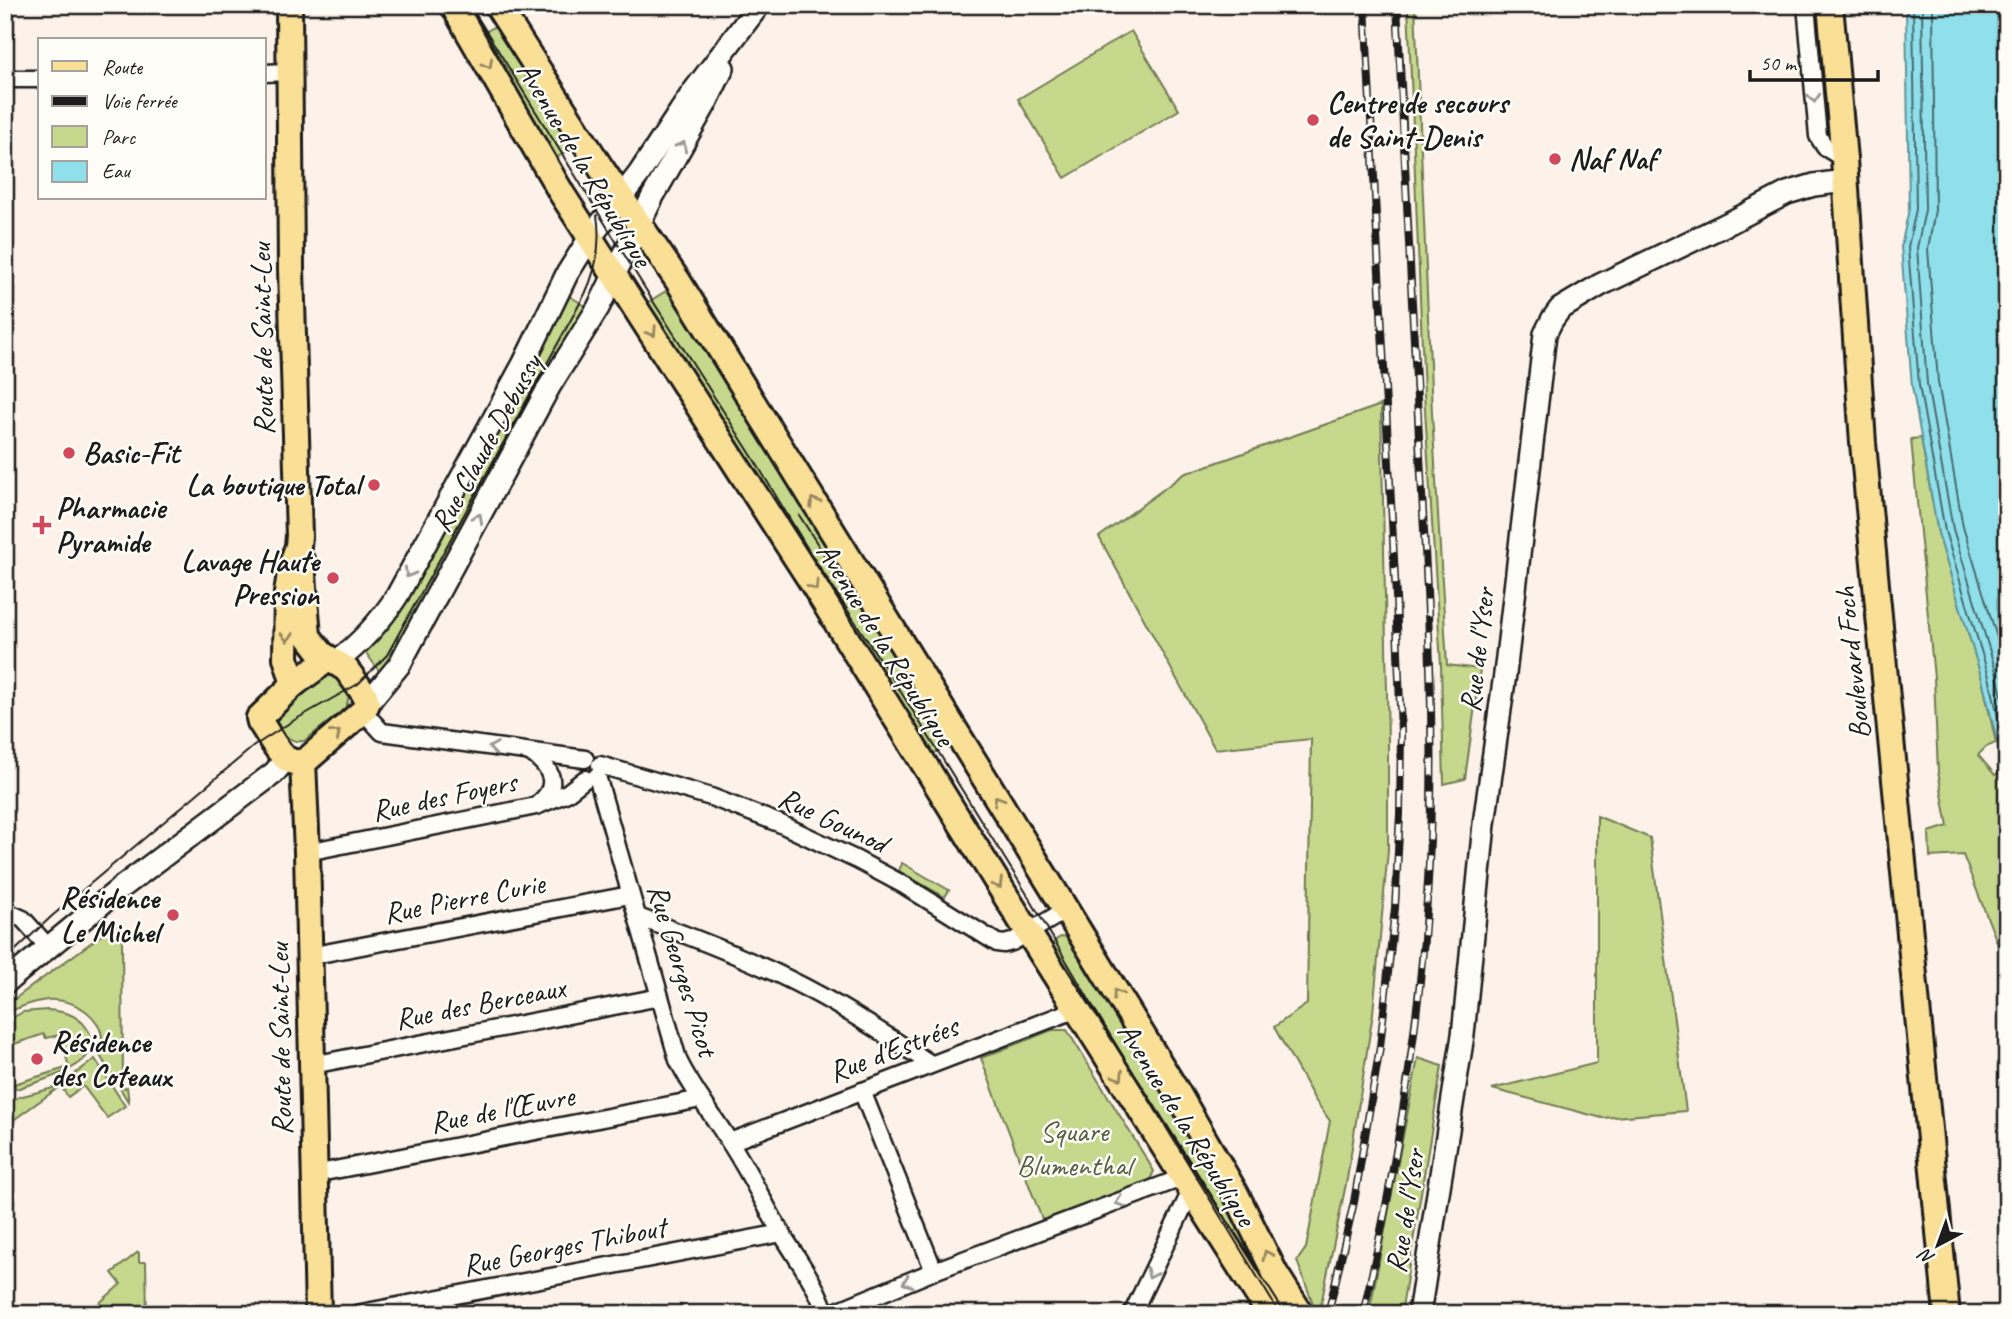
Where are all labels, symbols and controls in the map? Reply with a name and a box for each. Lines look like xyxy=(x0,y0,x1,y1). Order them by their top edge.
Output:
legend xyxy=(38,38,266,200)
scale bar xyxy=(1750,38,1877,82)
text: 50 m xyxy=(1760,50,1798,76)
text: Route xyxy=(102,54,143,80)
street label: Avenue de la République xyxy=(509,54,663,276)
one-way arrow xyxy=(480,56,493,69)
place label: Centre de secours de Saint-Denis xyxy=(1327,84,1511,156)
text: Voie ferrée xyxy=(102,88,179,114)
one-way arrow xyxy=(1806,92,1821,103)
marker: Centre de secours de Saint-Denis xyxy=(1305,112,1321,128)
text: Parc xyxy=(102,124,137,150)
place label: Naf Naf xyxy=(1569,140,1663,178)
one-way arrow xyxy=(674,141,687,154)
marker: Naf Naf xyxy=(1547,151,1563,167)
text: Eau xyxy=(102,158,131,184)
street label: Route de Saint-Leu xyxy=(241,241,283,435)
one-way arrow xyxy=(644,325,657,338)
street label: Rue Claude Debussy xyxy=(422,345,552,538)
place label: Basic-Fit xyxy=(83,434,182,472)
marker: Basic-Fit xyxy=(61,445,77,461)
place label: La boutique Total xyxy=(186,466,366,504)
marker: La boutique Total xyxy=(366,477,382,493)
place label: Pharmacie Pyramide xyxy=(56,489,168,561)
one-way arrow xyxy=(810,497,823,510)
one-way arrow xyxy=(470,513,484,525)
marker: Pharmacie Pyramide xyxy=(34,517,50,533)
street label: Avenue de la République xyxy=(808,535,965,755)
place label: Lavage Haute Pression xyxy=(181,542,321,614)
one-way arrow xyxy=(404,566,418,578)
marker: Lavage Haute Pression xyxy=(325,570,341,586)
one-way arrow xyxy=(805,579,818,592)
street label: Rue de l'Yser xyxy=(1451,584,1504,714)
street label: Boulevard Foch xyxy=(1825,585,1879,741)
one-way arrow xyxy=(279,633,295,643)
one-way arrow xyxy=(328,730,341,742)
one-way arrow xyxy=(487,740,498,755)
street label: Rue des Foyers xyxy=(368,762,523,830)
street label: Rue Gounod xyxy=(772,778,897,863)
one-way arrow xyxy=(993,795,1006,808)
street label: Rue Pierre Curie xyxy=(380,863,550,932)
one-way arrow xyxy=(989,876,1002,889)
place label: Résidence Le Michel xyxy=(60,879,165,951)
street label: Rue Georges Picot xyxy=(639,879,728,1064)
marker: Résidence Le Michel xyxy=(165,907,181,923)
street label: Route de Saint-Leu xyxy=(259,941,301,1135)
street label: Rue des Berceaux xyxy=(392,967,571,1038)
one-way arrow xyxy=(1112,988,1125,1001)
street label: Rue d'Estrées xyxy=(823,1006,965,1091)
street label: Avenue de la République xyxy=(1109,1015,1266,1235)
place label: Résidence des Coteaux xyxy=(51,1023,173,1095)
marker: Résidence des Coteaux xyxy=(29,1051,45,1067)
one-way arrow xyxy=(1111,1069,1124,1082)
street label: Rue de l'Œuvre xyxy=(427,1076,579,1142)
park label: Square Blumenthal xyxy=(1017,1112,1136,1184)
street label: Rue de l'Yser xyxy=(1376,1144,1434,1276)
one-way arrow xyxy=(1114,1193,1126,1207)
street label: Rue Georges Thibout xyxy=(459,1207,673,1284)
north arrow xyxy=(1904,1210,1974,1280)
text: N xyxy=(1913,1242,1940,1270)
one-way arrow xyxy=(1261,1250,1275,1262)
one-way arrow xyxy=(1146,1267,1160,1279)
one-way arrow xyxy=(902,1274,914,1288)

